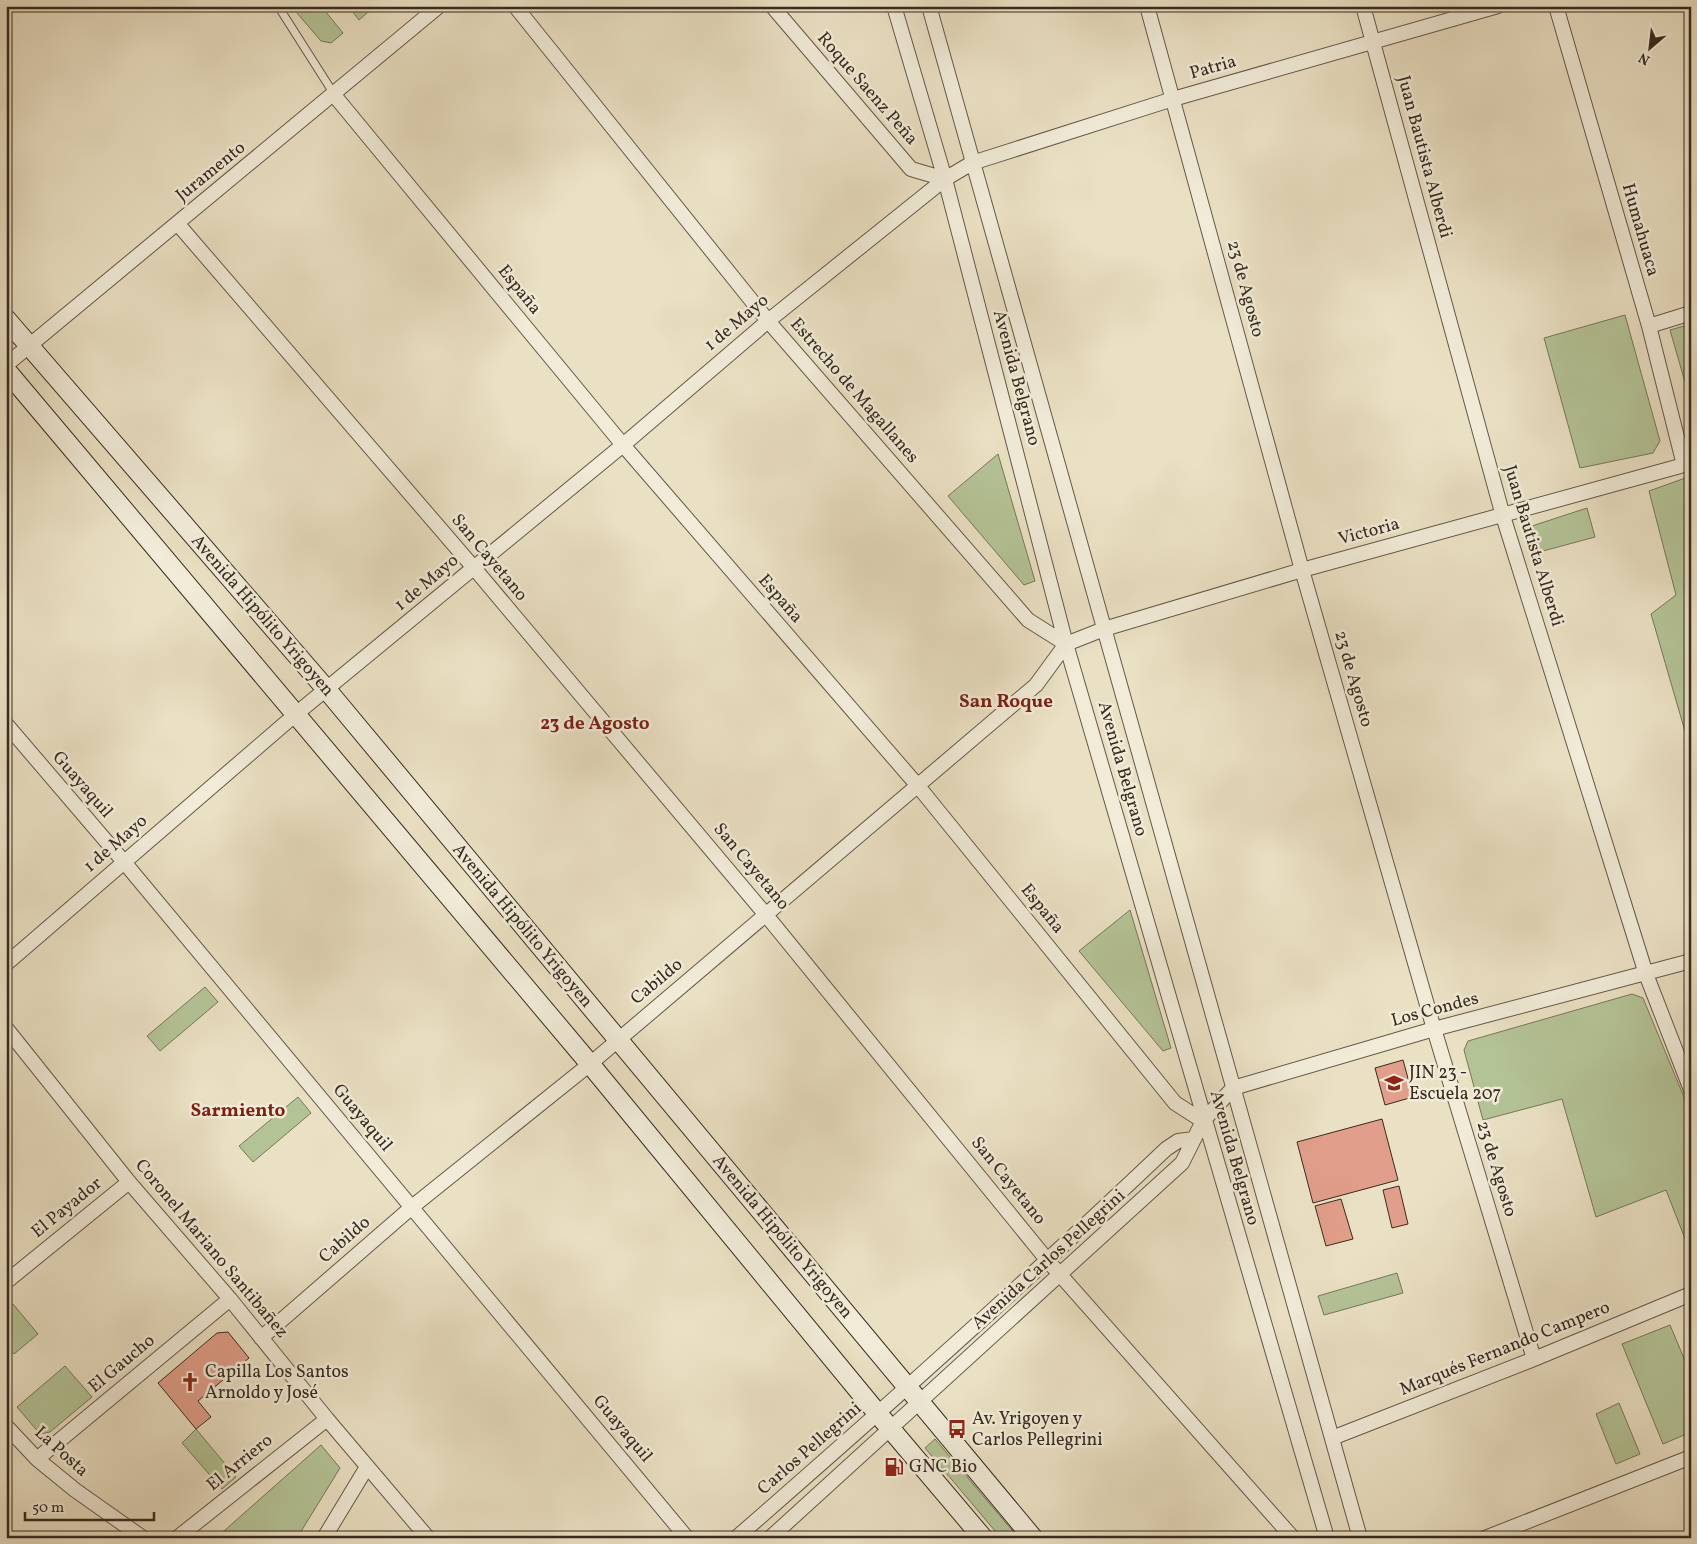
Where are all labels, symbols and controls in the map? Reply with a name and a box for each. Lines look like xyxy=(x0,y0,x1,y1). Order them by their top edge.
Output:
north arrow xyxy=(1624,22,1674,72)
street label: Roque Saenz Peña xyxy=(811,27,923,151)
text: N xyxy=(1636,47,1654,69)
street label: Patria xyxy=(1187,49,1239,87)
street label: Juan Bautista Alberdi xyxy=(1390,73,1458,241)
street label: Juramento xyxy=(171,136,251,208)
street label: Humahuaca xyxy=(1615,181,1665,279)
street label: 23 de Agosto xyxy=(1220,238,1270,340)
street label: España xyxy=(491,260,547,320)
street label: 1 de Mayo xyxy=(699,289,775,357)
street label: Avenida Belgrano xyxy=(986,307,1046,449)
street label: Estrecho de Magallanes xyxy=(784,313,924,469)
street label: Juan Bautista Alberdi xyxy=(1497,462,1569,630)
street label: San Cayetano xyxy=(445,509,533,607)
street label: Victoria xyxy=(1336,512,1402,552)
street label: Avenida Hipólito Yrigoyen xyxy=(185,530,340,703)
street label: 1 de Mayo xyxy=(389,549,465,617)
street label: España xyxy=(752,569,808,629)
street label: 23 de Agosto xyxy=(1327,628,1379,730)
district label: San Roque xyxy=(959,689,1053,715)
street label: Avenida Belgrano xyxy=(1091,699,1153,839)
district label: 23 de Agosto xyxy=(540,711,650,737)
street label: Guayaquil xyxy=(46,746,118,824)
street label: 1 de Mayo xyxy=(79,809,153,879)
street label: San Cayetano xyxy=(707,818,795,916)
street label: Avenida Hipólito Yrigoyen xyxy=(446,839,598,1014)
street label: España xyxy=(1014,879,1070,939)
street label: Cabildo xyxy=(626,953,688,1011)
street label: Los Condes xyxy=(1389,986,1481,1034)
place label: JIN 23 - Escuela 207 xyxy=(1409,1061,1501,1107)
school or university icon: JIN 23 - Escuela 207 xyxy=(1383,1072,1405,1094)
street label: Guayaquil xyxy=(326,1079,398,1157)
street label: Avenida Belgrano xyxy=(1203,1088,1265,1228)
district label: Sarmiento xyxy=(191,1098,286,1124)
street label: 23 de Agosto xyxy=(1470,1118,1522,1220)
street label: San Cayetano xyxy=(965,1132,1051,1230)
street label: Avenida Hipólito Yrigoyen xyxy=(706,1150,858,1325)
street label: Coronel Mariano Santibañez xyxy=(129,1154,293,1344)
street label: El Payador xyxy=(26,1171,108,1244)
street label: Avenida Carlos Pellegrini xyxy=(967,1184,1131,1336)
street label: Cabildo xyxy=(314,1211,376,1269)
street label: Marqués Fernando Campero xyxy=(1396,1295,1614,1403)
street label: El Gaucho xyxy=(83,1329,161,1399)
place label: Capilla Los Santos Arnoldo y José xyxy=(205,1360,349,1406)
church icon: Capilla Los Santos Arnoldo y José xyxy=(179,1371,201,1393)
street label: Guayaquil xyxy=(586,1390,658,1468)
street label: Carlos Pellegrini xyxy=(752,1397,868,1501)
place label: Av. Yrigoyen y Carlos Pellegrini xyxy=(972,1407,1103,1453)
bus stop icon: Av. Yrigoyen y Carlos Pellegrini xyxy=(946,1418,968,1440)
street label: La Posta xyxy=(28,1421,94,1483)
street label: El Arriero xyxy=(202,1429,278,1497)
place label: GNC Bio xyxy=(909,1455,977,1480)
fuel station icon: GNC Bio xyxy=(883,1456,905,1478)
scale bar xyxy=(25,1489,154,1521)
text: 50 m xyxy=(32,1498,64,1519)

